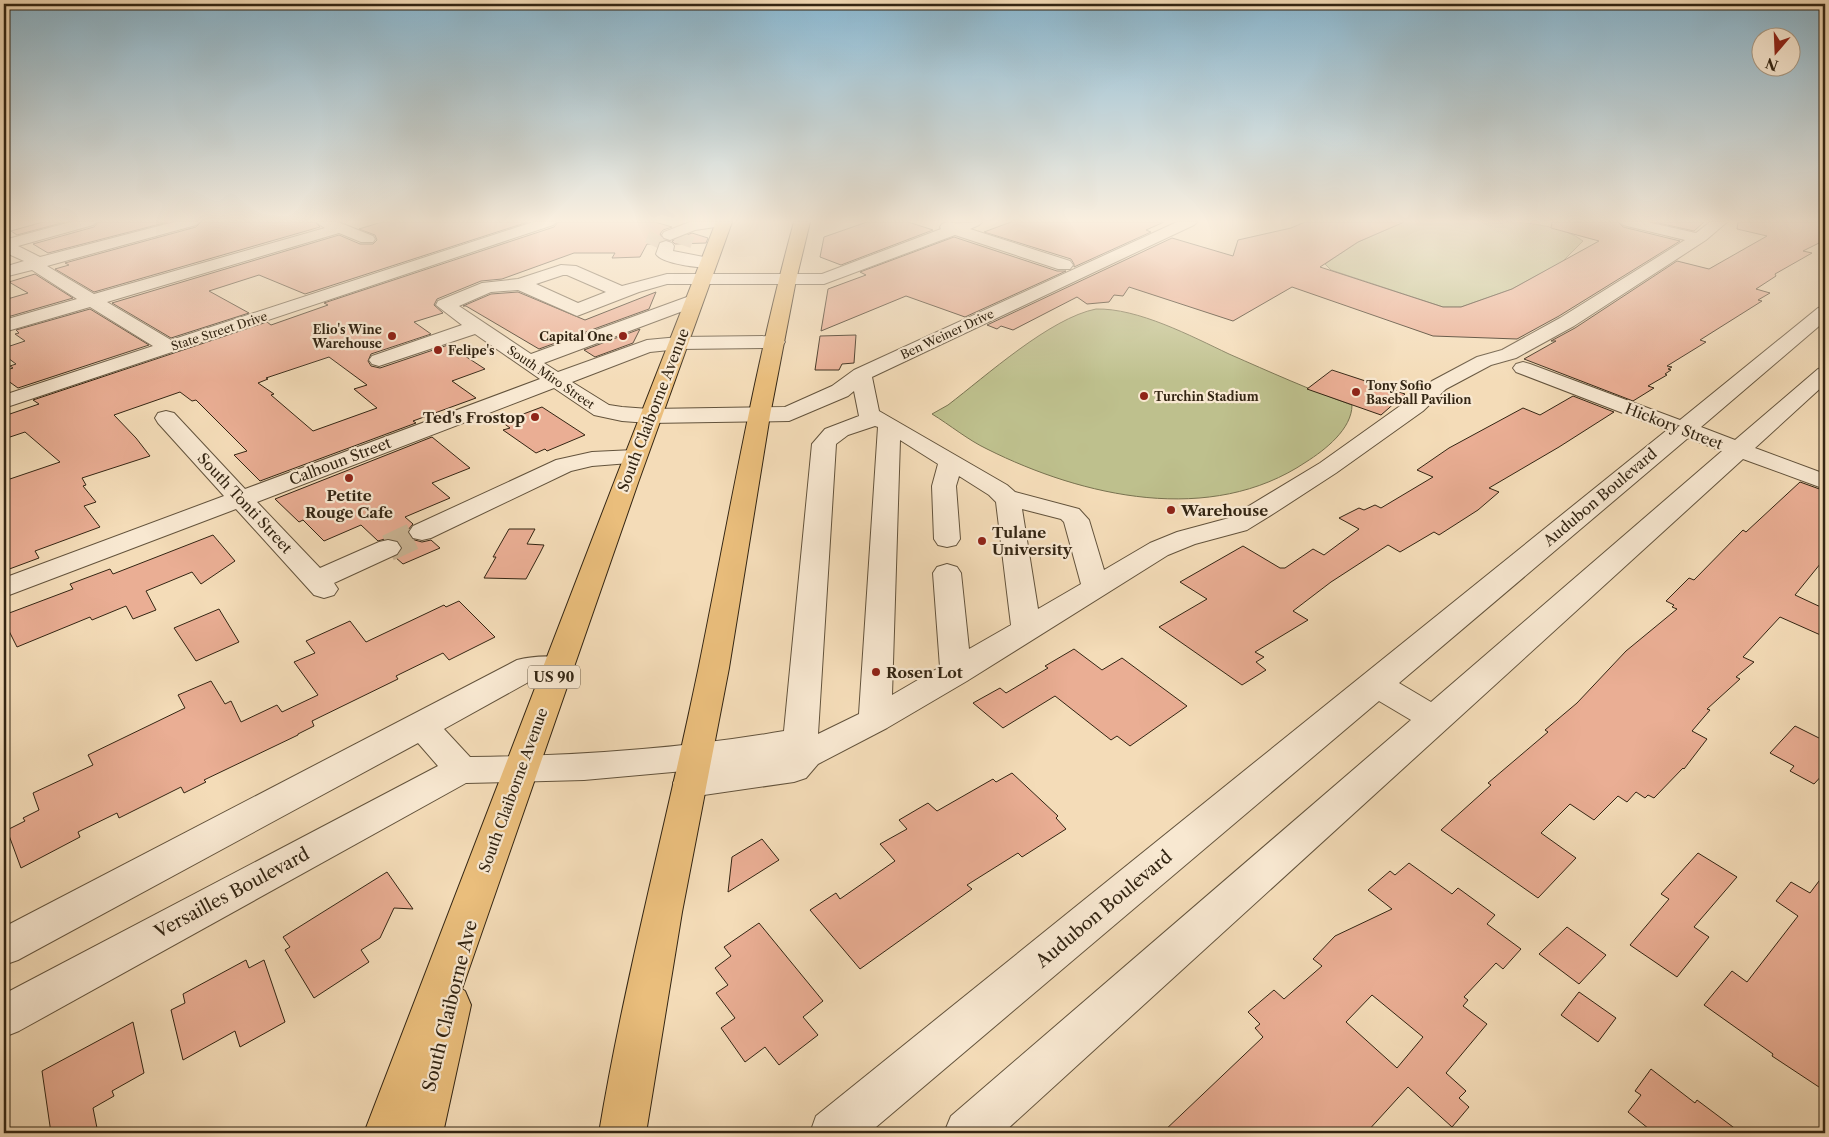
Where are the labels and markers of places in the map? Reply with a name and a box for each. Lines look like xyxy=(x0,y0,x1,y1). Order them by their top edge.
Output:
place label: Elio's Wine Warehouse xyxy=(311,322,382,351)
place label: Capital One xyxy=(539,329,613,344)
marker: Elio's Wine Warehouse xyxy=(386,330,398,342)
marker: Capital One xyxy=(617,330,629,342)
place label: Felipe's xyxy=(448,343,495,358)
marker: Felipe's xyxy=(432,344,444,356)
place label: Tony Sofio Baseball Pavilion xyxy=(1366,378,1472,407)
marker: Tony Sofio Baseball Pavilion xyxy=(1350,386,1362,398)
place label: Turchin Stadium xyxy=(1154,389,1259,404)
marker: Turchin Stadium xyxy=(1138,390,1150,402)
place label: Ted's Frostop xyxy=(423,408,525,427)
marker: Ted's Frostop xyxy=(529,411,541,423)
marker: Petite Rouge Cafe xyxy=(343,472,355,484)
place label: Petite Rouge Cafe xyxy=(305,486,393,522)
place label: Warehouse xyxy=(1180,501,1268,520)
marker: Warehouse xyxy=(1165,504,1177,516)
place label: Tulane University xyxy=(992,523,1073,559)
marker: Tulane University xyxy=(976,535,988,547)
place label: Rosen Lot xyxy=(886,663,963,682)
marker: Rosen Lot xyxy=(870,666,882,678)

